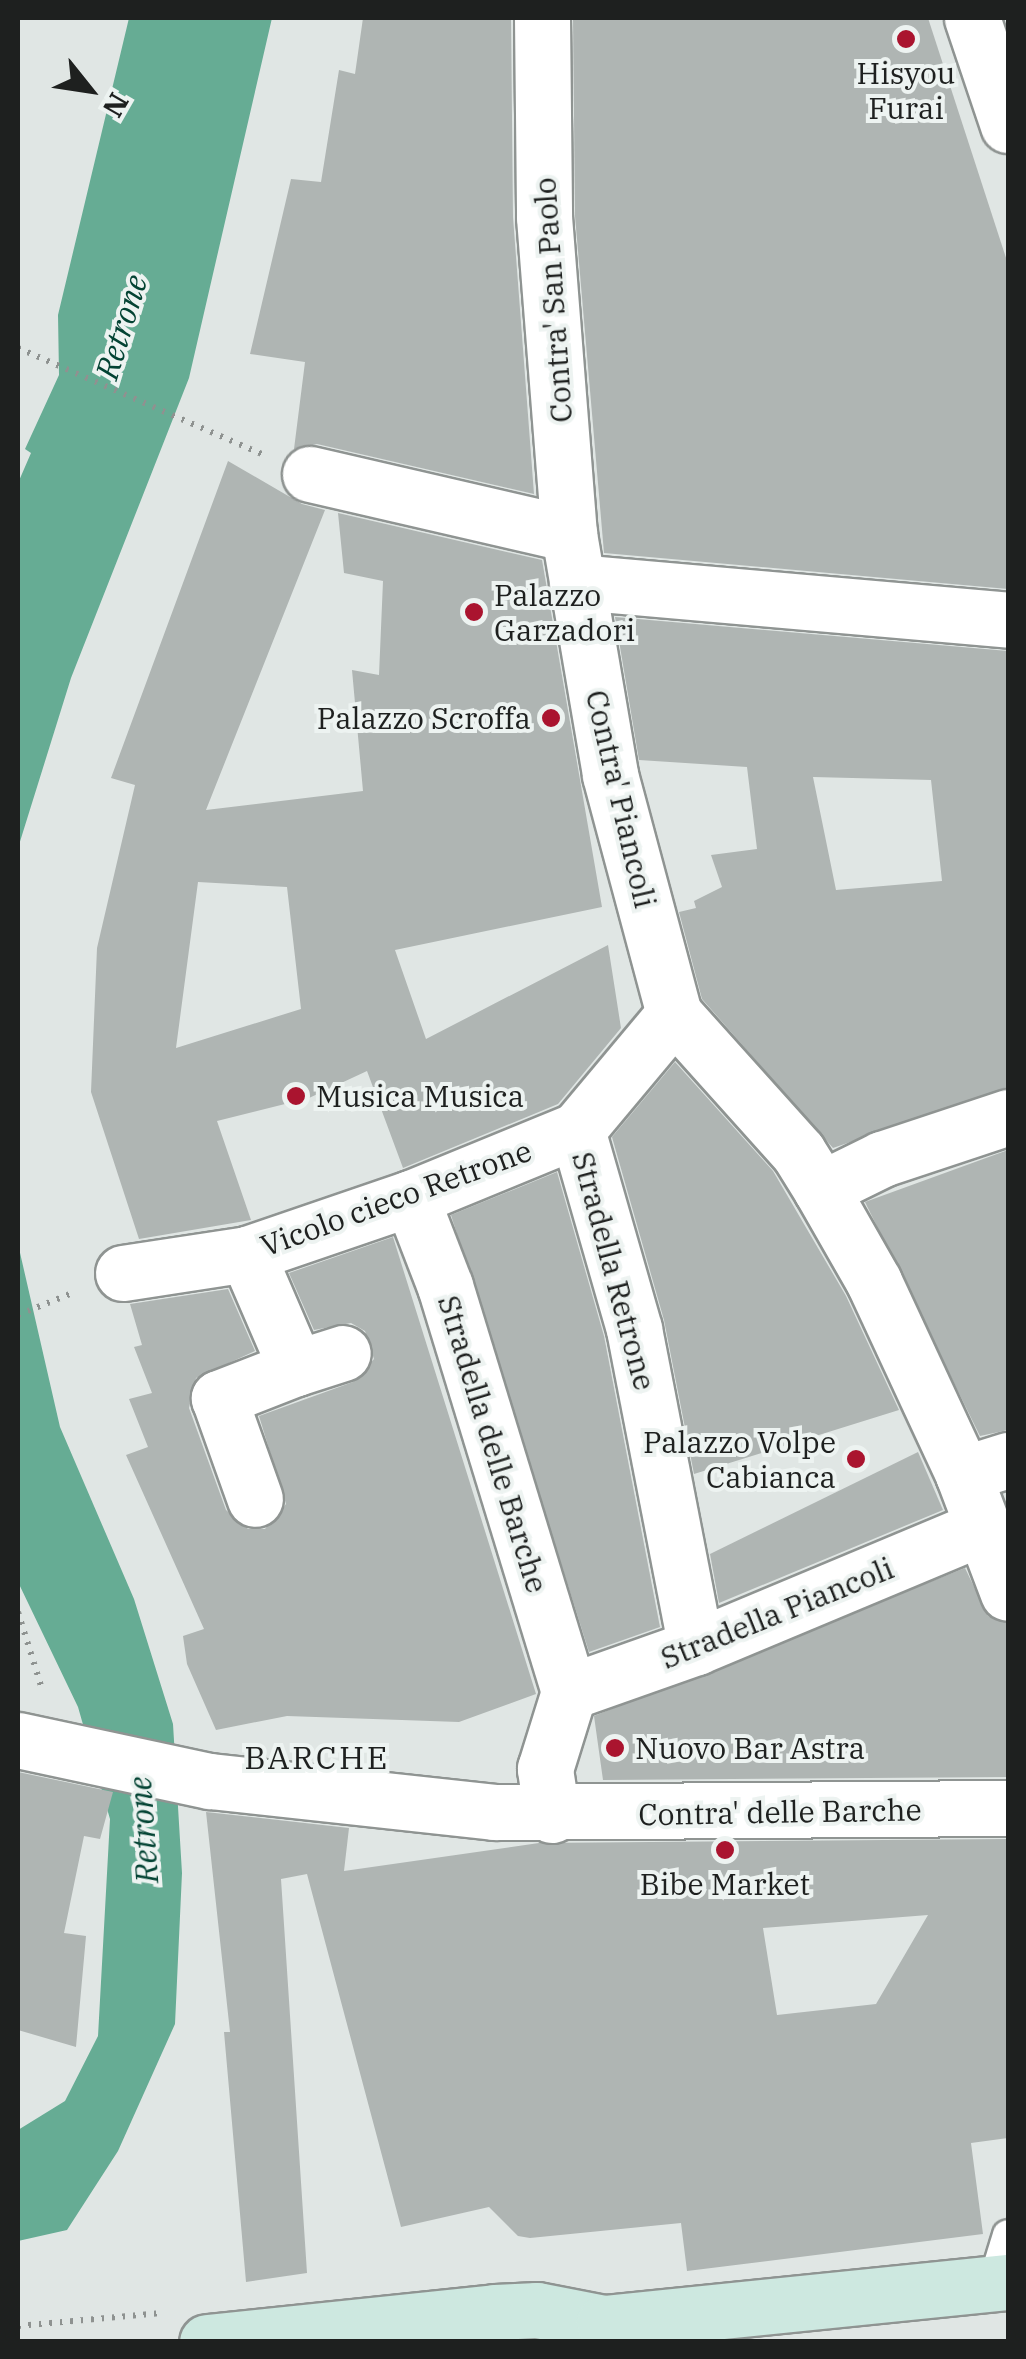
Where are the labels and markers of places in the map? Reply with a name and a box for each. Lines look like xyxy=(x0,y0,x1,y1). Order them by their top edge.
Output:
marker: Hisyou Furai xyxy=(895,28,917,50)
place label: Hisyou Furai xyxy=(857,55,955,126)
place label: Palazzo Garzadori xyxy=(494,577,635,648)
marker: Palazzo Garzadori xyxy=(463,601,485,623)
place label: Palazzo Scroffa xyxy=(317,700,531,736)
marker: Palazzo Scroffa xyxy=(540,707,562,729)
place label: Musica Musica xyxy=(316,1078,524,1114)
marker: Musica Musica xyxy=(285,1085,307,1107)
place label: Palazzo Volpe Cabianca xyxy=(643,1424,836,1494)
marker: Palazzo Volpe Cabianca xyxy=(845,1448,867,1470)
place label: Nuovo Bar Astra xyxy=(635,1730,865,1766)
marker: Nuovo Bar Astra xyxy=(604,1737,626,1759)
marker: Bibe Market xyxy=(714,1839,736,1861)
place label: Bibe Market xyxy=(640,1866,810,1902)

